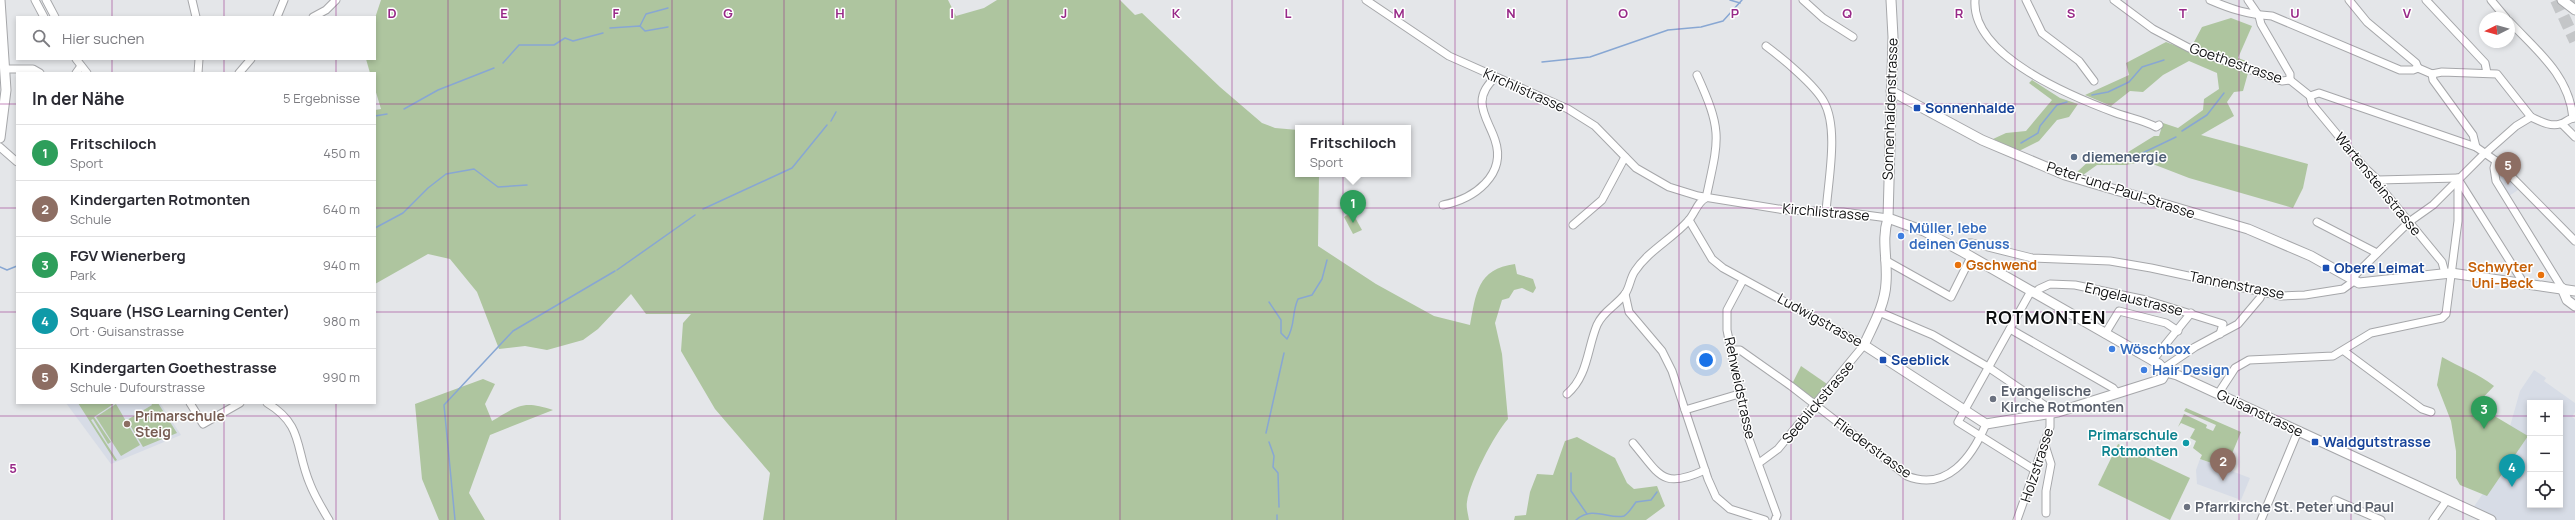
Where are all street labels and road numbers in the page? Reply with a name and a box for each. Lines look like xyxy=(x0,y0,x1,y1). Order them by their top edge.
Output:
street label: Sonnenhaldenstrasse xyxy=(1878,38,1901,180)
street label: Goethestrasse xyxy=(2187,38,2285,87)
street label: Kirchlistrasse xyxy=(1480,63,1568,116)
street label: Wartensteinstrasse xyxy=(2331,128,2426,239)
street label: Peter-und-Paul-Strasse xyxy=(2045,157,2198,222)
street label: Kirchlistrasse xyxy=(1782,198,1870,225)
street label: Tannenstrasse xyxy=(2188,266,2286,303)
street label: Engelaustrasse xyxy=(2083,277,2185,320)
street label: Ludwigstrasse xyxy=(1774,288,1866,351)
street label: Rehweidstrasse xyxy=(1720,335,1761,441)
street label: Seeblickstrasse xyxy=(1777,356,1858,447)
street label: Guisanstrasse xyxy=(2214,384,2307,441)
street label: Fliederstrasse xyxy=(1831,413,1916,482)
street label: Holzstrasse xyxy=(2016,425,2057,504)

